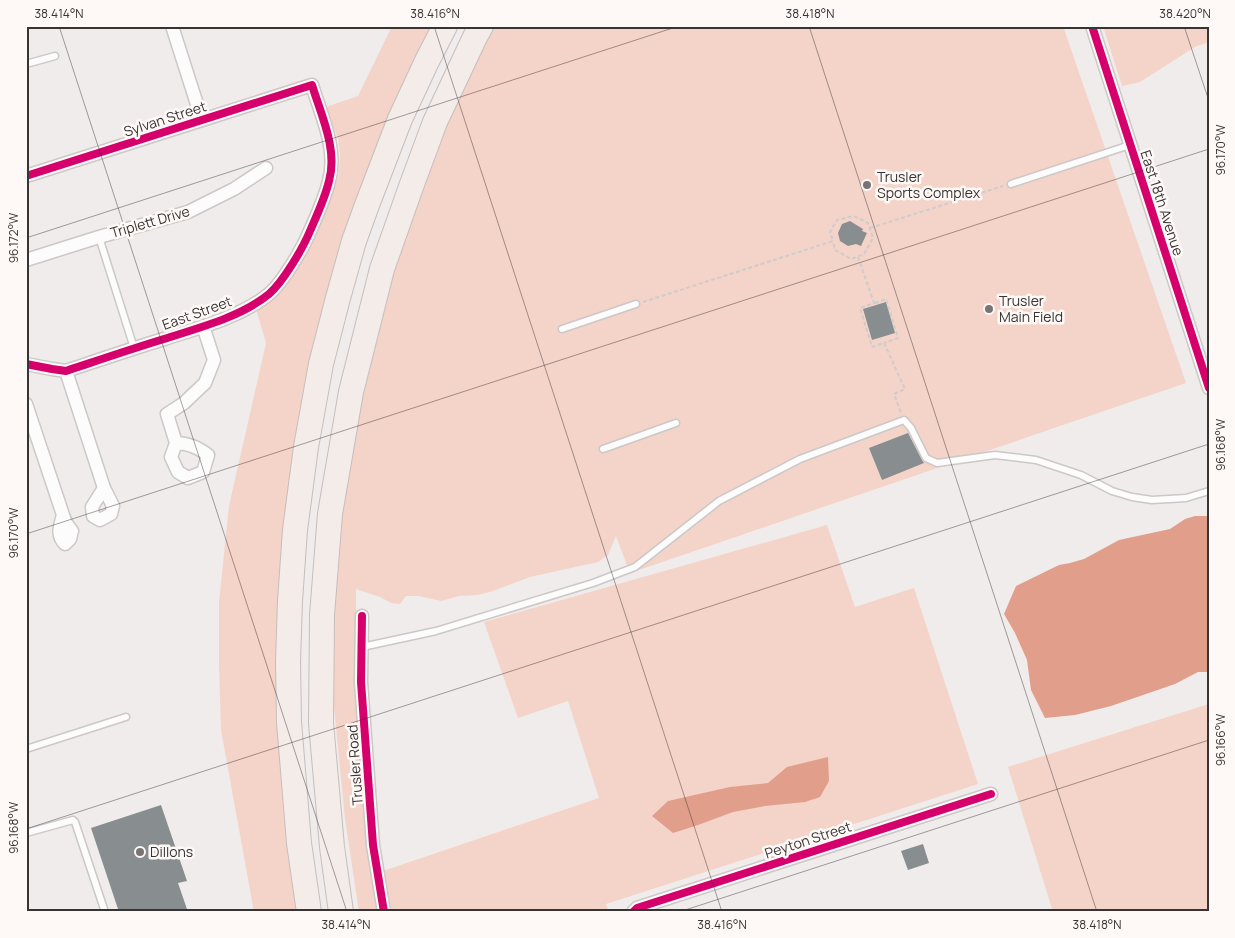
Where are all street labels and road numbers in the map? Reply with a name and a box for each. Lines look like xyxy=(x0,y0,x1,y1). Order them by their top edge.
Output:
street label: Sylvan Street xyxy=(121,96,209,141)
street label: East 18th Avenue xyxy=(1136,148,1188,258)
street label: Triplett Drive xyxy=(108,201,192,242)
street label: East Street xyxy=(159,291,235,334)
street label: Trusler Road xyxy=(342,724,367,806)
street label: Peyton Street xyxy=(762,816,854,863)

